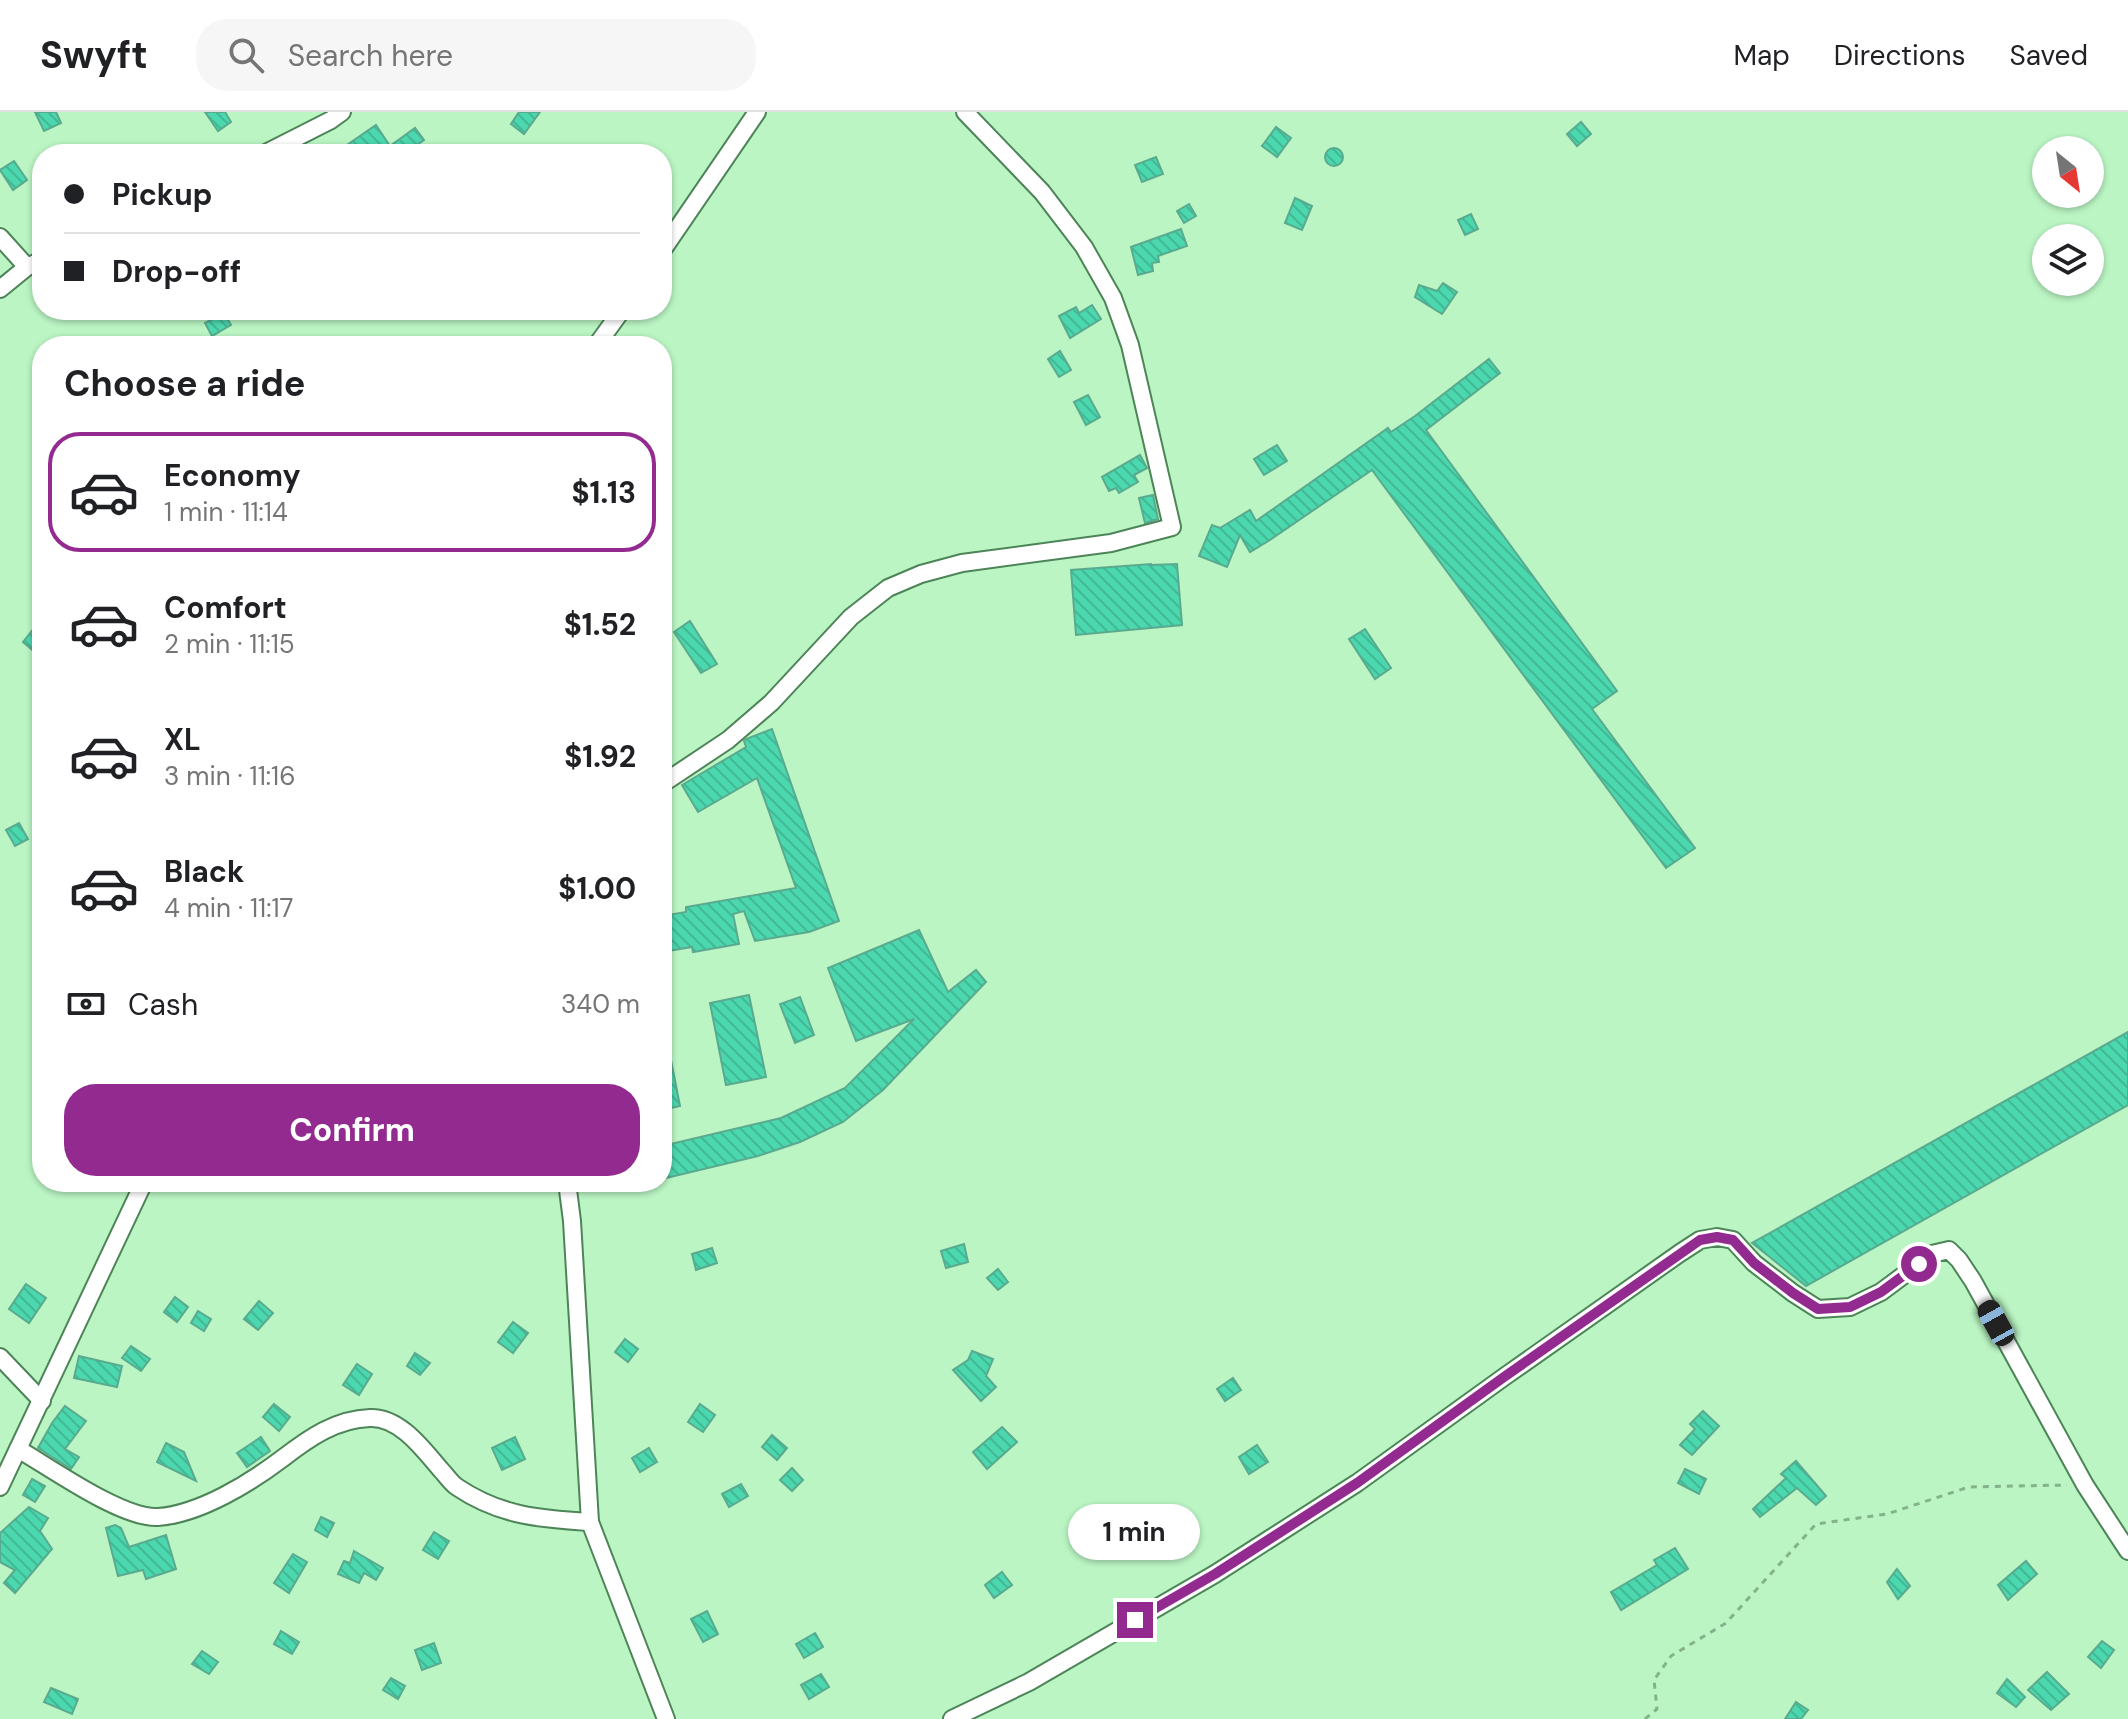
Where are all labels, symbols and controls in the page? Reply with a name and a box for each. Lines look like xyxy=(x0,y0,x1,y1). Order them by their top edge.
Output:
search box xyxy=(196,19,756,91)
text: Swyft xyxy=(40,30,148,80)
icon: search xyxy=(224,33,268,77)
text: Search here xyxy=(288,36,453,75)
text: Map xyxy=(1733,37,1790,74)
text: Directions xyxy=(1834,37,1966,74)
text: Saved xyxy=(2010,37,2088,74)
north arrow xyxy=(2032,136,2104,208)
map controls xyxy=(2032,136,2104,296)
text: Pickup xyxy=(112,175,212,214)
button: layers xyxy=(2032,224,2104,296)
text: Drop-off xyxy=(112,252,241,291)
text: Choose a ride xyxy=(64,360,305,407)
icon: car xyxy=(68,456,140,528)
text: Economy xyxy=(164,456,301,495)
text: $1.13 xyxy=(571,473,636,512)
text: 1 min · 11:14 xyxy=(164,495,288,529)
icon: car xyxy=(68,588,140,660)
text: Comfort xyxy=(164,588,287,627)
text: $1.52 xyxy=(564,605,636,644)
text: 2 min · 11:15 xyxy=(164,627,295,661)
icon: car xyxy=(68,720,140,792)
text: XL xyxy=(164,720,201,759)
text: $1.92 xyxy=(564,737,636,776)
text: 3 min · 11:16 xyxy=(164,759,296,793)
icon: car xyxy=(68,852,140,924)
text: Black xyxy=(164,852,244,891)
text: $1.00 xyxy=(558,869,636,908)
text: 4 min · 11:17 xyxy=(164,891,293,925)
icon: cash xyxy=(64,982,108,1026)
text: Cash xyxy=(128,985,198,1024)
text: 340 m xyxy=(561,987,640,1021)
button: Confirm xyxy=(64,1084,640,1176)
route start xyxy=(1901,1246,1937,1282)
car xyxy=(1974,1296,2018,1350)
callout: 1 min xyxy=(1069,1504,1201,1560)
text: 1 min xyxy=(1102,1515,1166,1549)
route end xyxy=(1117,1602,1153,1638)

